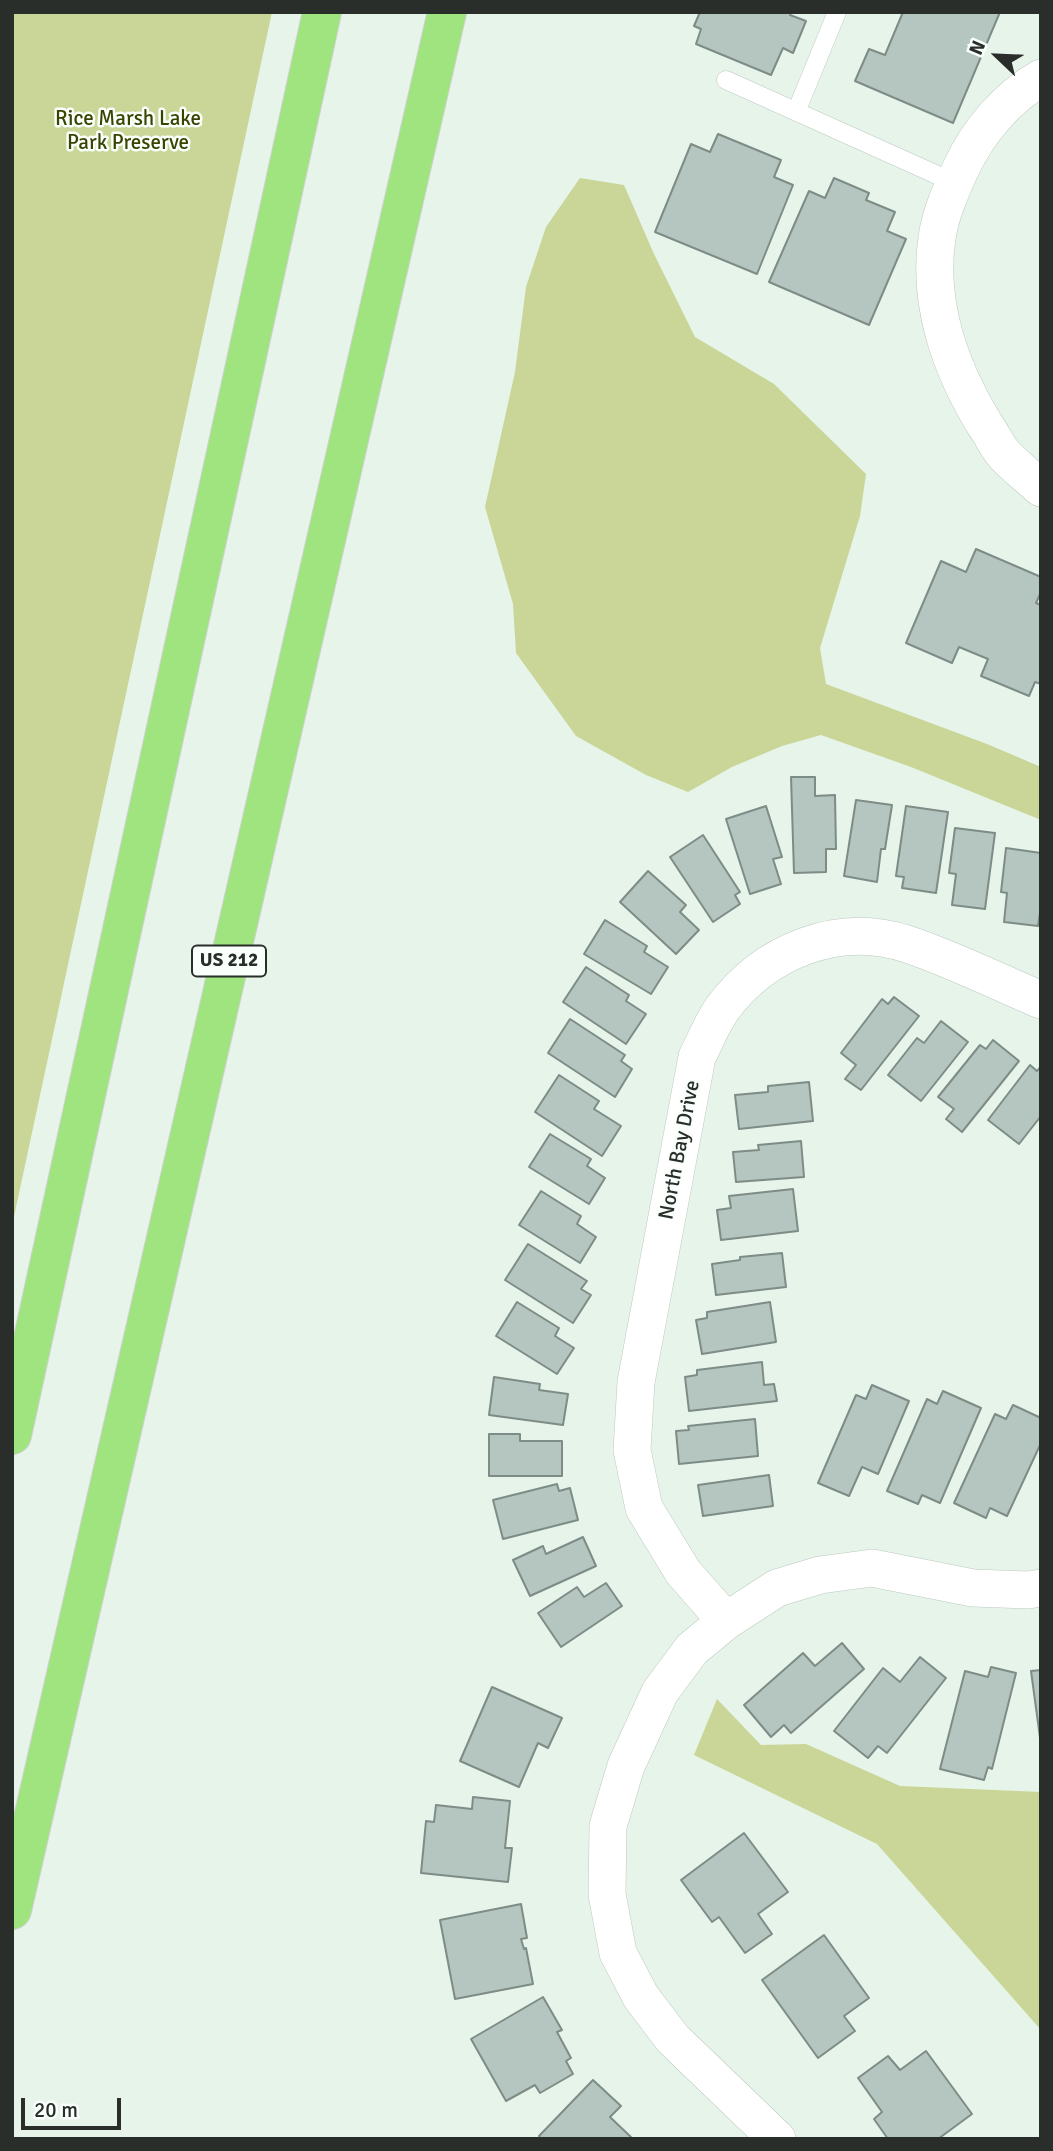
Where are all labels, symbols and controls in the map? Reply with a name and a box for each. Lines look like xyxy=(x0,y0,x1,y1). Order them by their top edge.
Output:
north arrow xyxy=(962,21,1032,91)
text: N xyxy=(964,37,991,59)
park label: Rice Marsh Lake Park Preserve xyxy=(55,106,201,156)
road number: US 212 xyxy=(192,945,266,976)
street label: North Bay Drive xyxy=(654,1078,706,1222)
scale bar xyxy=(24,2084,124,2128)
text: 20 m xyxy=(34,2097,78,2123)

